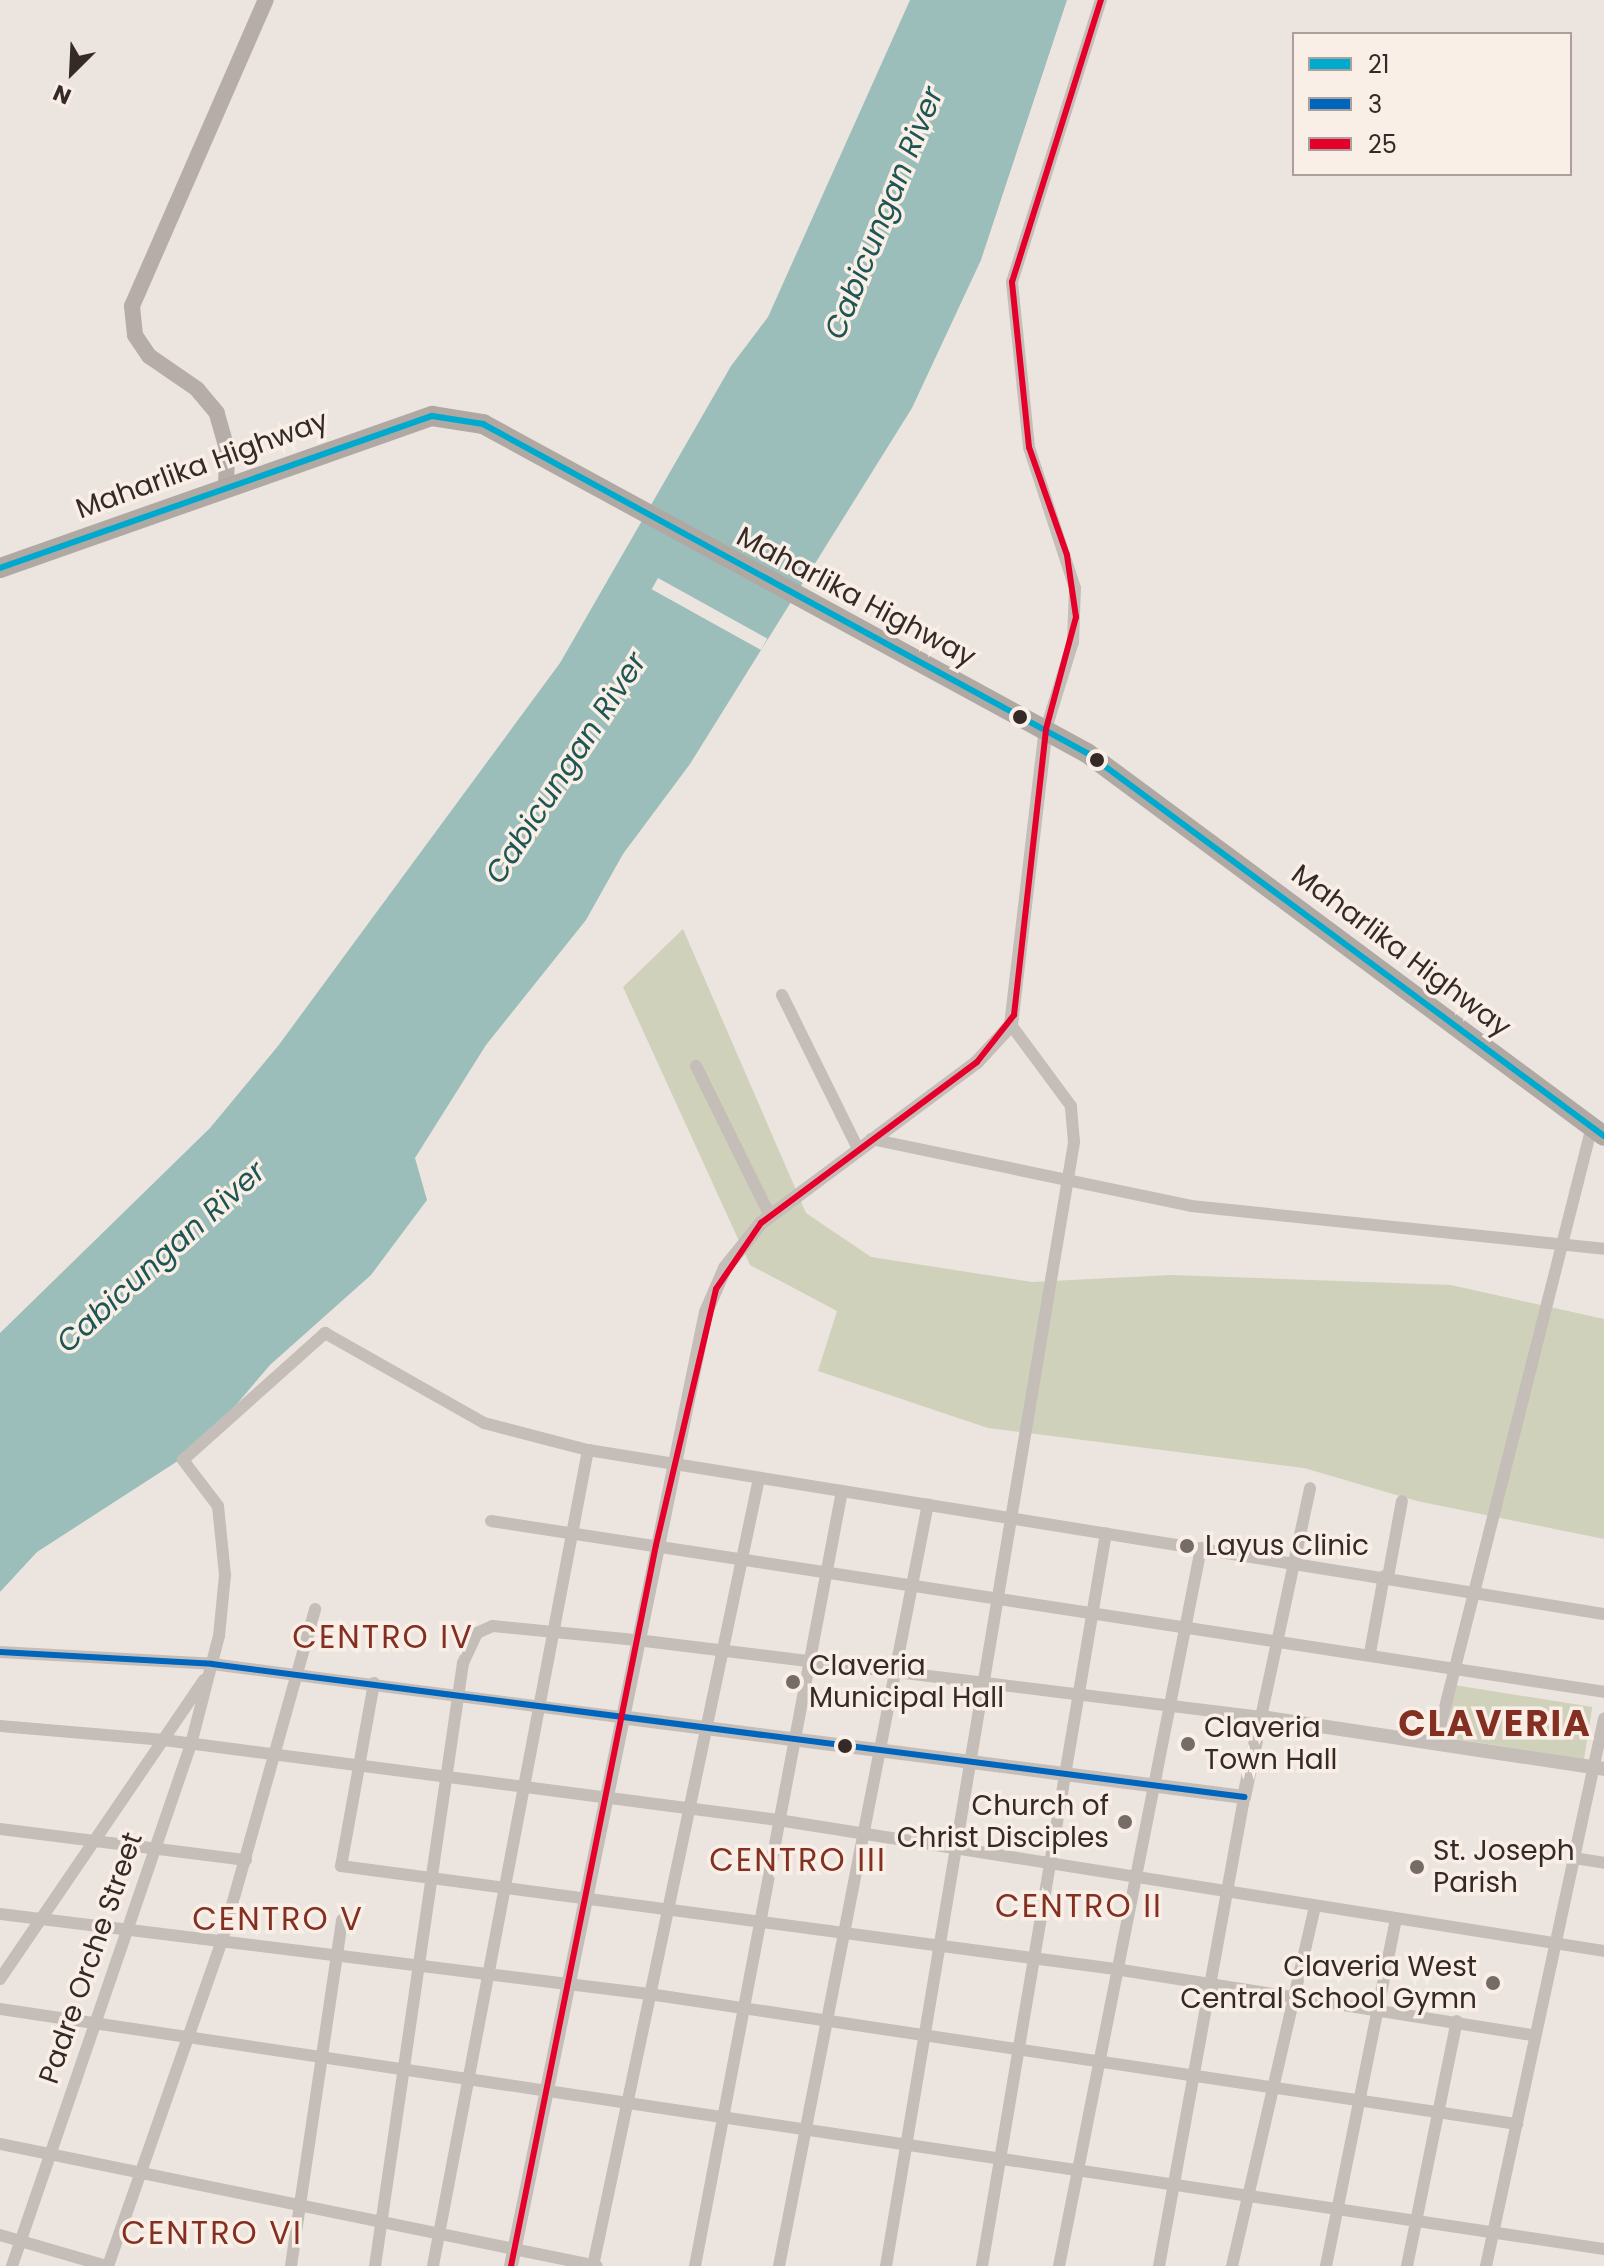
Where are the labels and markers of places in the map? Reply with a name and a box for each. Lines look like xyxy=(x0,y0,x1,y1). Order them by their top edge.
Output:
unlabelled marker xyxy=(1012,709,1028,725)
unlabelled marker xyxy=(1089,752,1105,768)
place label: Layus Clinic xyxy=(1205,1529,1369,1563)
marker: Layus Clinic xyxy=(1176,1535,1198,1557)
place label: Claveria Municipal Hall xyxy=(809,1649,1004,1715)
marker: Claveria Municipal Hall xyxy=(784,1673,802,1691)
place label: Claveria Town Hall xyxy=(1204,1711,1338,1777)
marker: Claveria Town Hall xyxy=(1179,1735,1197,1753)
unlabelled marker xyxy=(837,1738,853,1754)
place label: Church of Christ Disciples xyxy=(897,1789,1109,1855)
marker: Church of Christ Disciples xyxy=(1116,1813,1134,1831)
place label: St. Joseph Parish xyxy=(1433,1834,1575,1900)
marker: St. Joseph Parish xyxy=(1408,1858,1426,1876)
place label: Claveria West Central School Gymn xyxy=(1180,1950,1477,2016)
marker: Claveria West Central School Gymn xyxy=(1484,1974,1502,1992)

